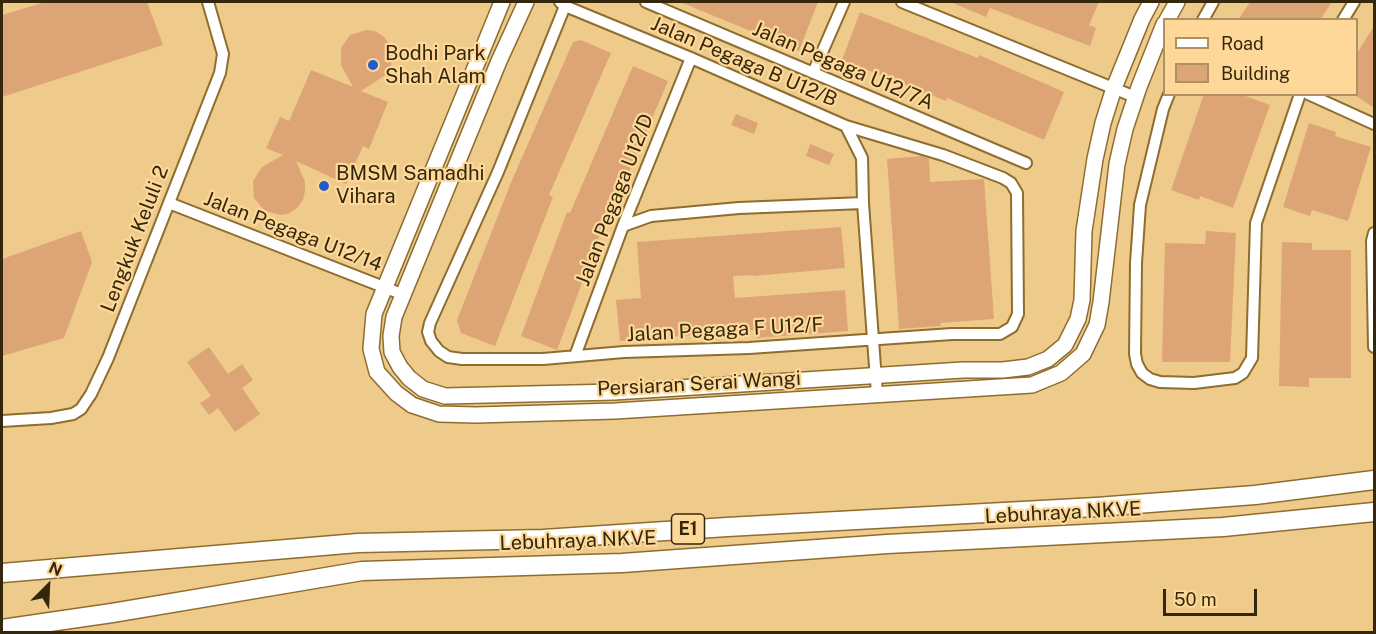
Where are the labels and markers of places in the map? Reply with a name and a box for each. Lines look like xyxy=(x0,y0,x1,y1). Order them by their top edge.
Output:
place label: Bodhi Park Shah Alam xyxy=(385,42,486,89)
marker: Bodhi Park Shah Alam xyxy=(366,58,380,72)
place label: BMSM Samadhi Vihara xyxy=(336,162,484,209)
marker: BMSM Samadhi Vihara xyxy=(317,179,331,193)

